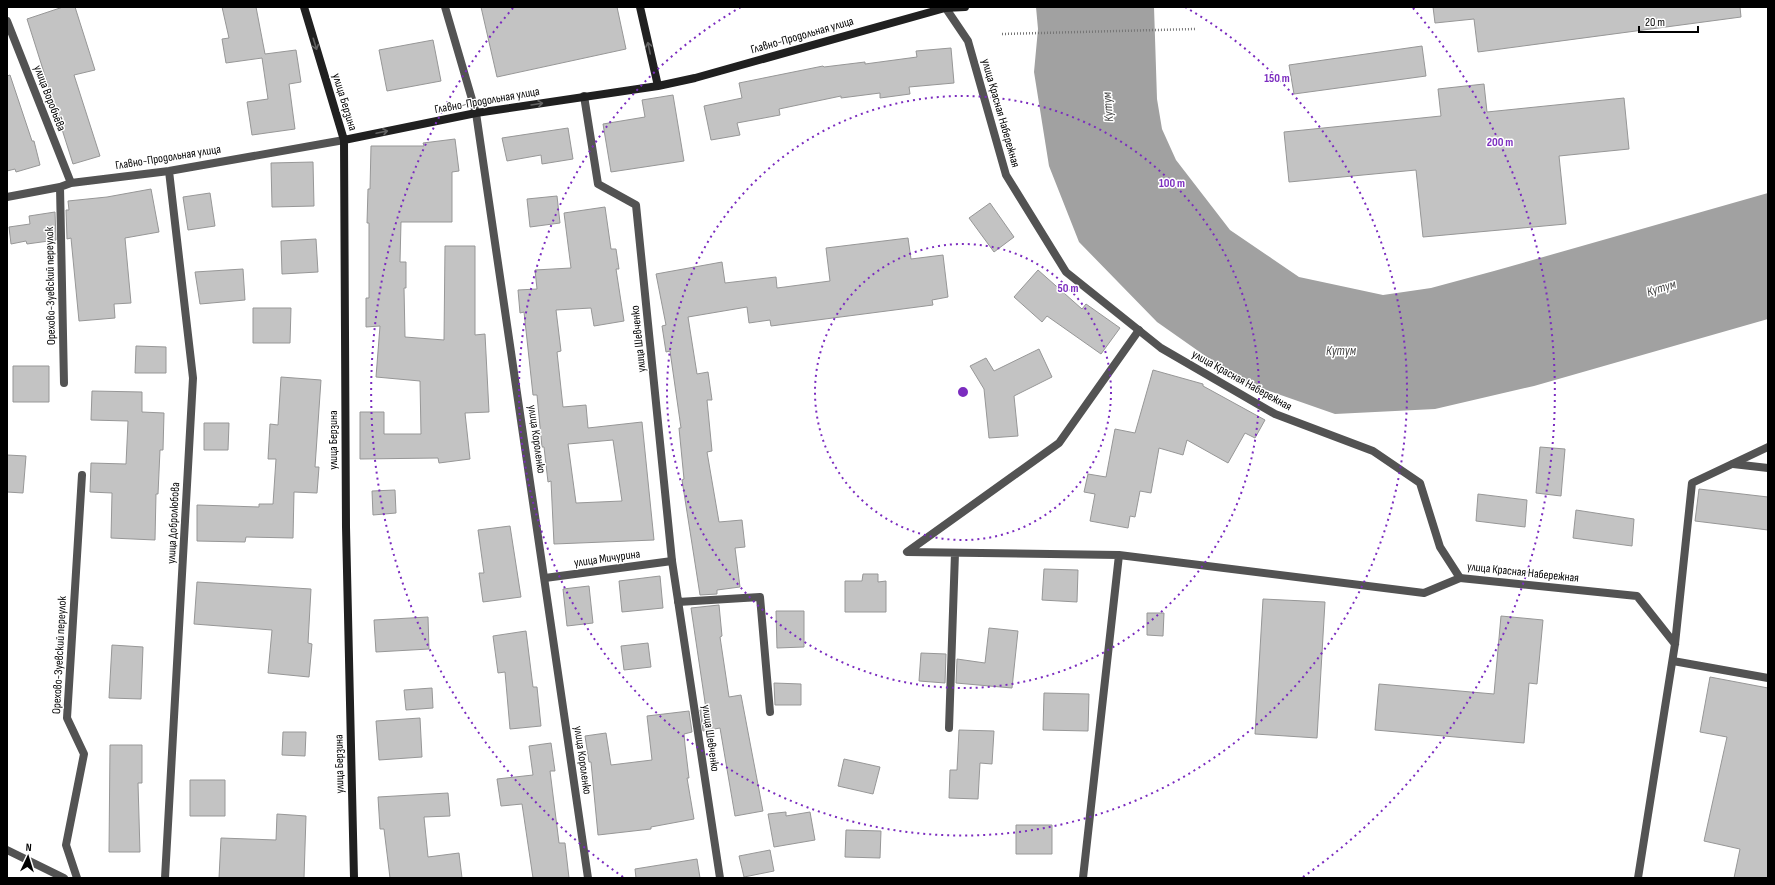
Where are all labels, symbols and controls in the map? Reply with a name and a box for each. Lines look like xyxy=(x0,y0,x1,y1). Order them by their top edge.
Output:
scale bar xyxy=(1639,8,1698,34)
street label: Главно-Продольная улица xyxy=(749,13,856,57)
text: 20 m xyxy=(1645,15,1665,30)
one-way arrow xyxy=(312,38,319,51)
one-way arrow xyxy=(645,42,653,55)
street label: улица Красная Набережная xyxy=(978,57,1023,169)
street label: улица Воробьёва xyxy=(30,63,69,134)
text: 150 m xyxy=(1264,71,1290,86)
street label: улица Берзина xyxy=(329,72,360,133)
street label: Главно-Продольная улица xyxy=(433,84,541,117)
water label: Кутум xyxy=(1099,91,1117,122)
one-way arrow xyxy=(530,99,543,107)
one-way arrow xyxy=(375,128,388,136)
text: 200 m xyxy=(1487,135,1513,150)
street label: Главно-Продольная улица xyxy=(114,142,222,173)
text: 100 m xyxy=(1159,176,1185,191)
street label: Орехово-Зуевский переулок xyxy=(42,226,59,345)
water label: Кутум xyxy=(1645,276,1679,300)
text: 50 m xyxy=(1058,281,1078,296)
street label: улица Шевченко xyxy=(628,305,649,373)
water label: Кутум xyxy=(1326,343,1357,359)
street label: улица Красная Набережная xyxy=(1189,347,1295,414)
centre of rings xyxy=(956,385,970,399)
street label: улица Короленко xyxy=(524,404,549,474)
street label: улица Берзина xyxy=(326,410,341,470)
street label: улица Добролюбова xyxy=(164,482,183,564)
street label: улица Мичурина xyxy=(573,546,641,571)
street label: улица Красная Набережная xyxy=(1466,559,1580,586)
street label: Орехово-Зуевский переулок xyxy=(49,595,70,714)
street label: улица Шевченко xyxy=(698,704,723,772)
street label: улица Короленко xyxy=(570,725,595,795)
street label: улица Берзина xyxy=(331,734,348,794)
north arrow xyxy=(8,837,48,877)
text: N xyxy=(25,841,32,854)

